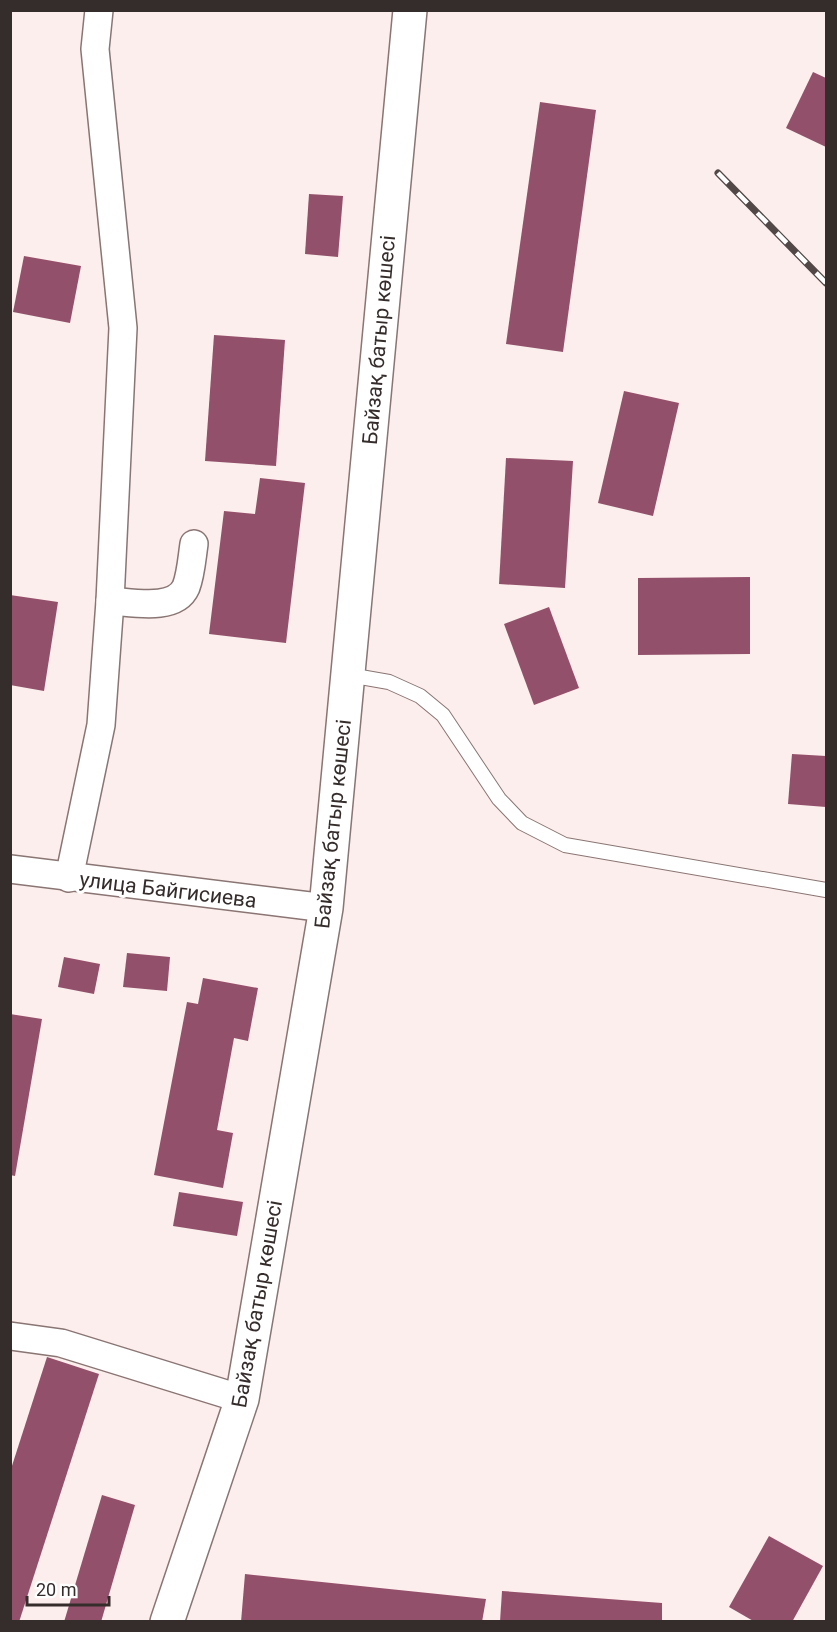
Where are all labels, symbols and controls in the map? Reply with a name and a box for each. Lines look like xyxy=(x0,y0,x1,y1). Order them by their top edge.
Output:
street label: Байзақ батыр көшесі xyxy=(358,234,400,446)
street label: Байзақ батыр көшесі xyxy=(310,718,356,930)
street label: улица Байгисиева xyxy=(78,867,258,913)
street label: Байзақ батыр көшесі xyxy=(227,1198,287,1410)
scale bar xyxy=(27,1569,110,1607)
text: 20 m xyxy=(36,1579,76,1600)

